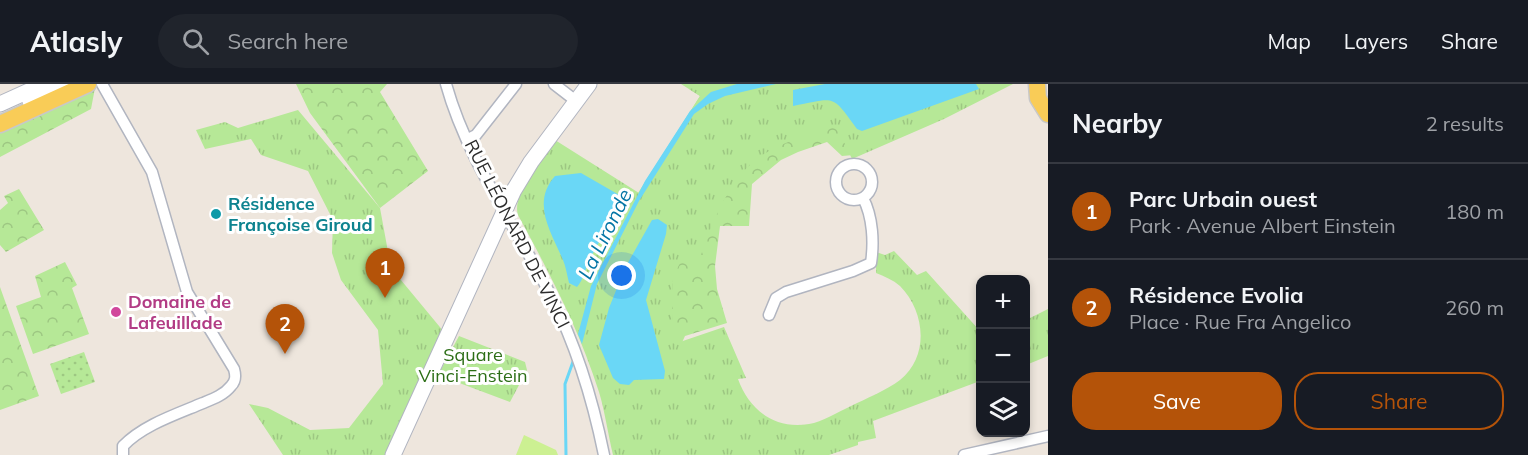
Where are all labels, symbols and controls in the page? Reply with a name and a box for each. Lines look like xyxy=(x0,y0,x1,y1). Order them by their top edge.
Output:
search box xyxy=(158,14,578,68)
text: Atlasly xyxy=(30,24,122,59)
icon: search xyxy=(179,25,212,58)
text: Search here xyxy=(227,27,348,55)
text: Map xyxy=(1268,28,1311,54)
text: Layers xyxy=(1344,28,1408,54)
text: Share xyxy=(1441,28,1498,54)
text: Nearby xyxy=(1072,107,1162,140)
text: 2 results xyxy=(1426,111,1504,136)
street label: RUE LÉONARD DE VINCI xyxy=(460,136,575,332)
water label: La Lironde xyxy=(572,185,637,283)
text: Parc Urbain ouest xyxy=(1129,185,1317,213)
place label: Résidence Françoise Giroud xyxy=(228,192,373,236)
text: 1 xyxy=(1086,199,1098,224)
text: 180 m xyxy=(1445,199,1504,224)
marker: Résidence Françoise Giroud xyxy=(209,207,223,221)
text: Park · Avenue Albert Einstein xyxy=(1129,213,1396,238)
pin: 1 xyxy=(366,248,404,298)
your location xyxy=(607,261,636,290)
map controls xyxy=(976,275,1030,437)
button: + xyxy=(976,275,1030,329)
text: Résidence Evolia xyxy=(1129,281,1304,309)
place label: Domaine de Lafeuillade xyxy=(128,290,231,334)
text: 2 xyxy=(1086,295,1098,320)
text: 260 m xyxy=(1445,295,1504,320)
pin: 2 xyxy=(266,304,304,354)
marker: Domaine de Lafeuillade xyxy=(109,305,123,319)
text: Place · Rue Fra Angelico xyxy=(1129,309,1351,334)
button: − xyxy=(976,329,1030,383)
park label: Square Vinci-Enstein xyxy=(418,343,528,387)
button: Save xyxy=(1072,372,1282,430)
button: Share xyxy=(1294,372,1504,430)
button: layers xyxy=(976,383,1030,437)

